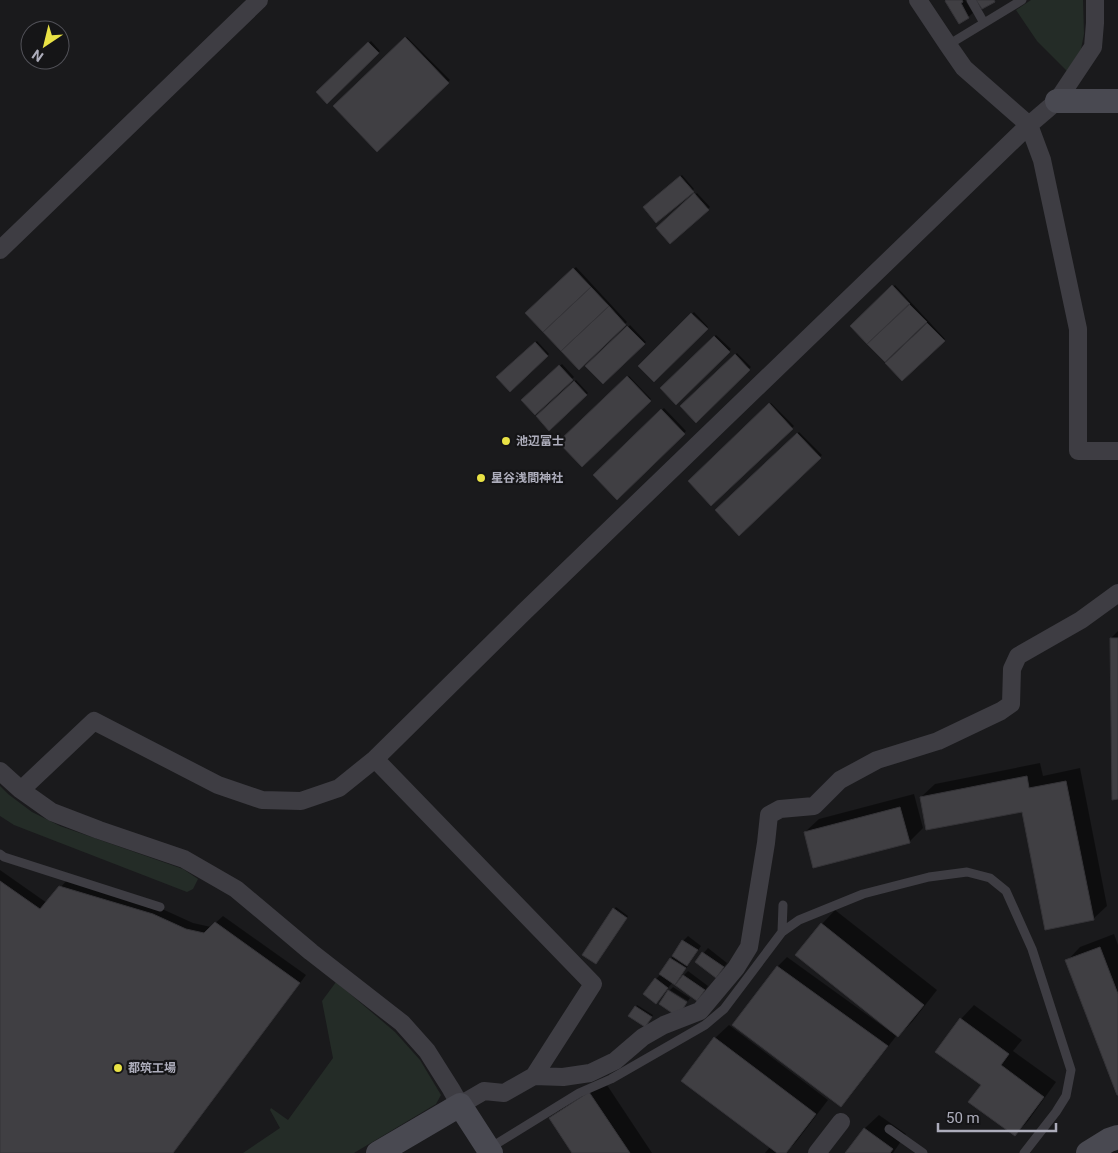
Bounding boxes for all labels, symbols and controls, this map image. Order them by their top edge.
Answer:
north arrow [20,20,70,70]
text: N [29,46,46,65]
place label: 池辺富士 [516,434,564,448]
marker: 池辺富士 [500,435,512,447]
place label: 星谷浅間神社 [491,471,563,485]
marker: 星谷浅間神社 [475,472,487,484]
place label: 都筑工場 [128,1061,176,1075]
marker: 都筑工場 [112,1062,124,1074]
scale bar [938,1100,1056,1132]
text: 50 m [946,1109,980,1127]

